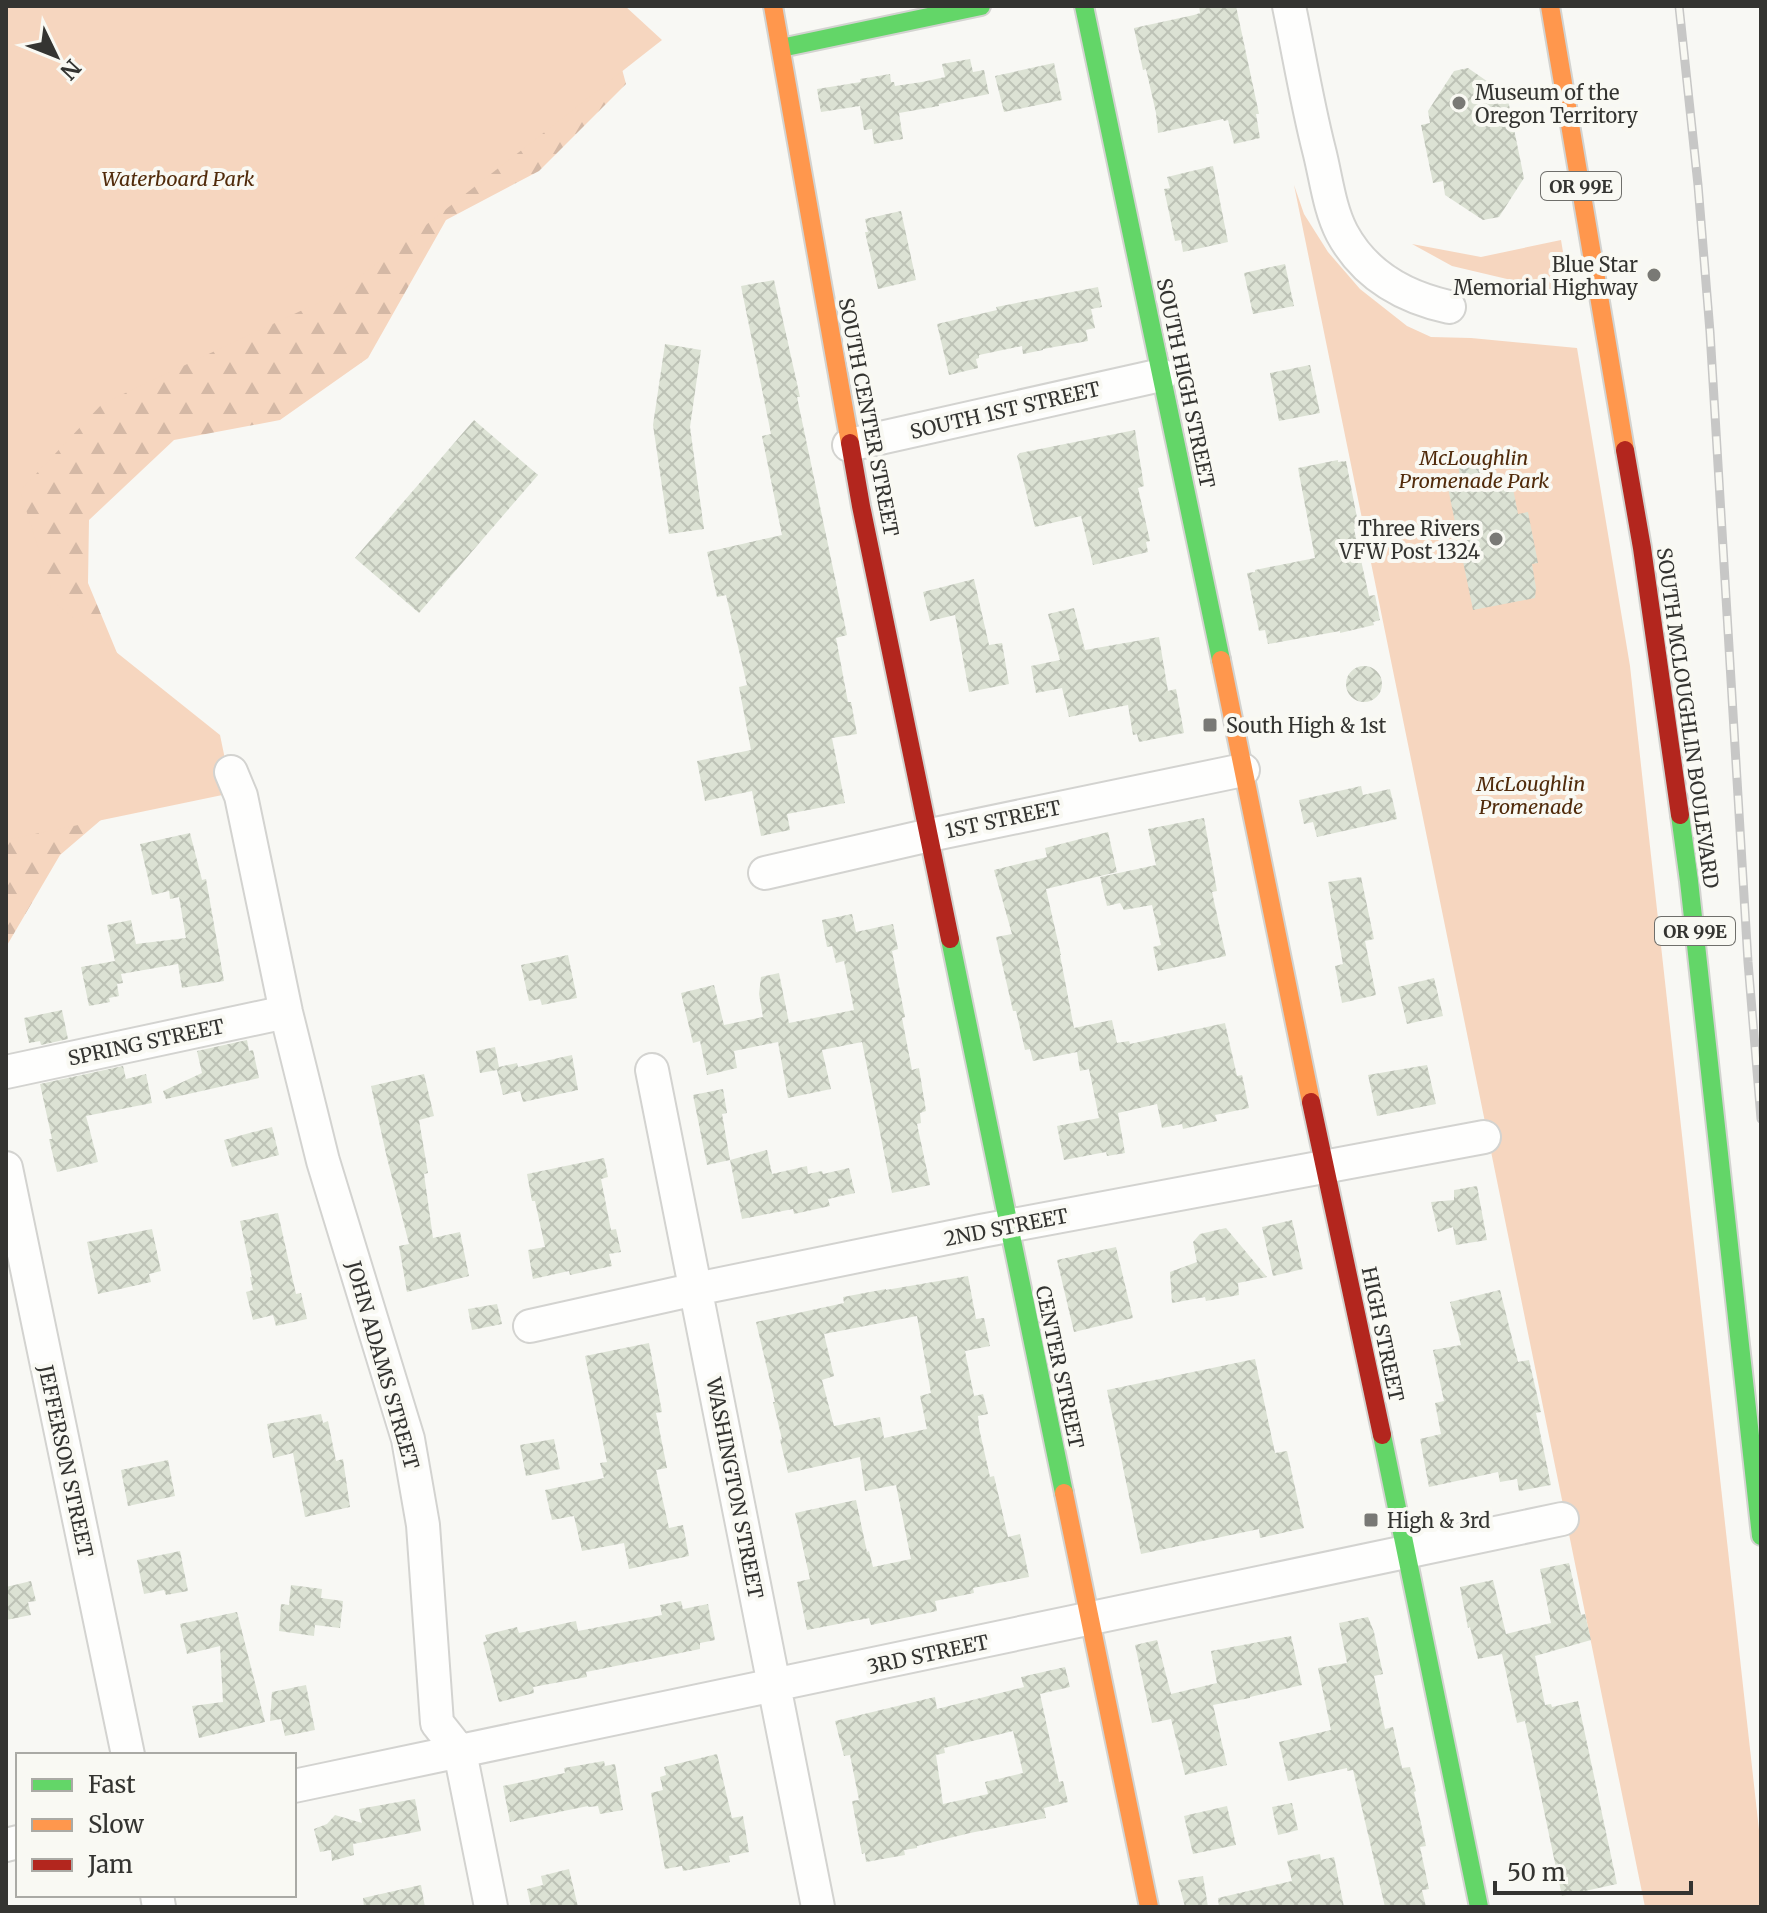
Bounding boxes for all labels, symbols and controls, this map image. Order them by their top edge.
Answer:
north arrow [16,16,96,96]
text: N [54,54,87,86]
place label: Museum of the Oregon Territory [1475,80,1638,128]
marker: Museum of the Oregon Territory [1450,94,1468,112]
park label: Waterboard Park [101,166,255,191]
road number: OR 99E [1541,172,1621,200]
place label: Blue Star Memorial Highway [1454,252,1638,300]
marker: Blue Star Memorial Highway [1645,266,1663,284]
street label: SOUTH HIGH STREET [1152,276,1220,490]
street label: SOUTH CENTER STREET [834,296,904,538]
street label: SOUTH 1ST STREET [908,376,1103,444]
park label: McLoughlin Promenade Park [1399,445,1549,493]
place label: Three Rivers VFW Post 1324 [1338,516,1480,564]
marker: Three Rivers VFW Post 1324 [1487,530,1505,548]
street label: SOUTH MCLOUGHLIN BOULEVARD [1652,546,1724,890]
place label: South High & 1st [1226,713,1386,738]
marker: South High & 1st [1201,716,1219,734]
park label: McLoughlin Promenade [1476,771,1585,819]
street label: 1ST STREET [943,795,1063,843]
road number: OR 99E [1655,917,1735,945]
street label: SPRING STREET [66,1013,226,1071]
street label: 2ND STREET [942,1203,1070,1251]
street label: JOHN ADAMS STREET [341,1257,425,1472]
street label: HIGH STREET [1357,1264,1409,1404]
street label: CENTER STREET [1031,1283,1089,1451]
street label: JEFFERSON STREET [33,1362,99,1559]
street label: WASHINGTON STREET [701,1375,769,1601]
place label: High & 3rd [1387,1508,1490,1533]
marker: High & 3rd [1362,1511,1380,1529]
street label: 3RD STREET [865,1629,991,1679]
legend [16,1753,296,1897]
text: Fast [88,1769,136,1800]
text: Slow [88,1809,144,1840]
scale bar [1495,1845,1691,1895]
text: Jam [87,1849,133,1880]
text: 50 m [1507,1857,1566,1888]

